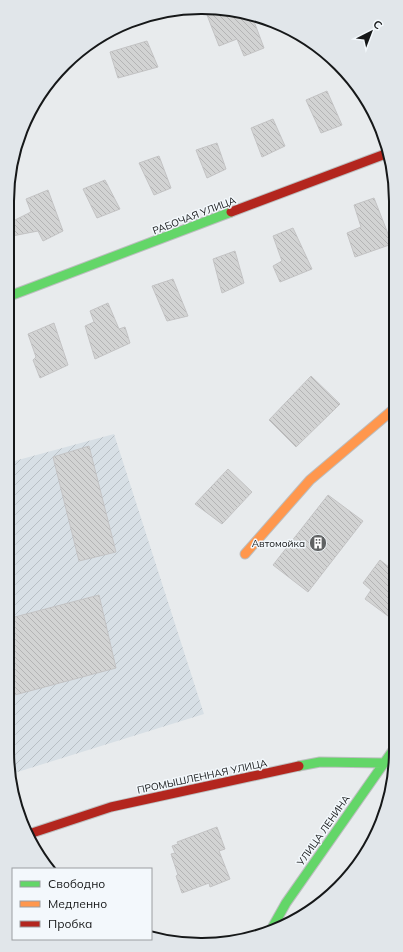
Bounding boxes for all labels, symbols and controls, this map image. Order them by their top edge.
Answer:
north arrow [351,12,391,52]
text: С [370,17,386,33]
street label: РАБОЧАЯ УЛИЦА [151,193,238,237]
building icon: Автомойка [308,533,328,553]
place label: Автомойка [252,537,305,550]
street label: ПРОМЫШЛЕННАЯ УЛИЦА [136,756,269,797]
street label: УЛИЦА ЛЕНИНА [294,792,353,869]
legend [12,868,152,940]
text: Свободно [48,876,105,891]
text: Медленно [48,896,107,911]
text: Пробка [48,916,92,931]

